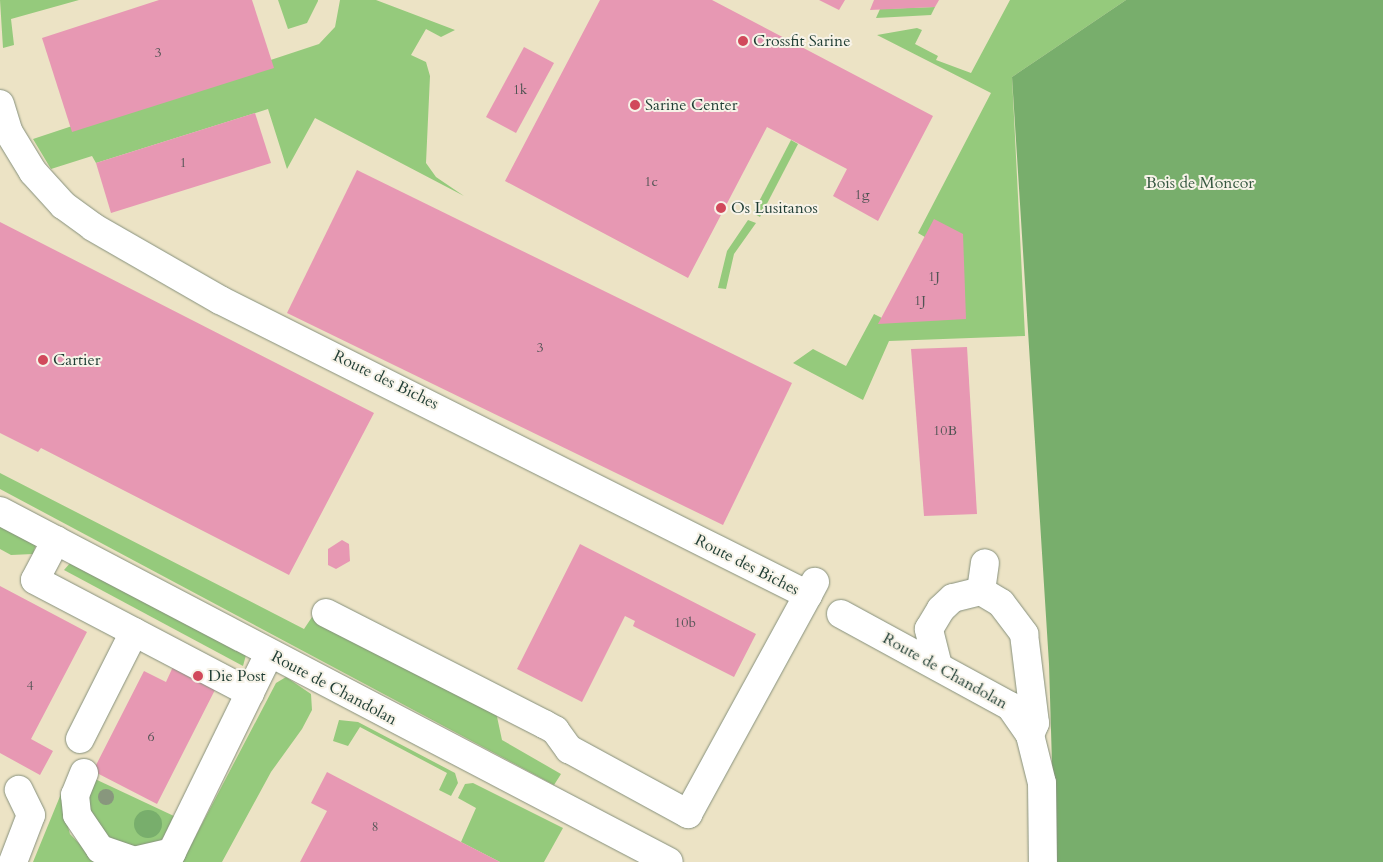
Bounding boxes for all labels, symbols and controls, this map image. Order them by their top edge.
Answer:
place label: Crossfit Sarine [753,31,850,51]
marker: Crossfit Sarine [737,35,749,47]
house number: 3 [154,45,162,61]
house number: 1k [513,82,527,98]
place label: Sarine Center [645,95,738,115]
marker: Sarine Center [629,99,641,111]
house number: 1 [179,155,187,171]
park label: Bois de Moncor [1146,173,1254,193]
house number: 1c [644,174,658,190]
house number: 1g [854,187,870,203]
place label: Os Lusitanos [731,198,818,218]
marker: Os Lusitanos [715,202,727,214]
house number: 1J [928,269,940,285]
house number: 1J [914,293,926,309]
house number: 3 [536,340,544,356]
street label: Route des Biches [330,346,442,414]
place label: Cartier [53,350,101,370]
marker: Cartier [37,354,49,366]
house number: 10B [933,423,957,439]
street label: Route des Biches [692,530,802,600]
house number: 10b [674,615,696,631]
street label: Route de Chandolan [879,629,1011,713]
street label: Route de Chandolan [268,647,400,729]
place label: Die Post [208,666,266,686]
marker: Die Post [192,670,204,682]
house number: 4 [26,678,34,694]
house number: 6 [147,729,155,745]
house number: 8 [371,819,379,835]

